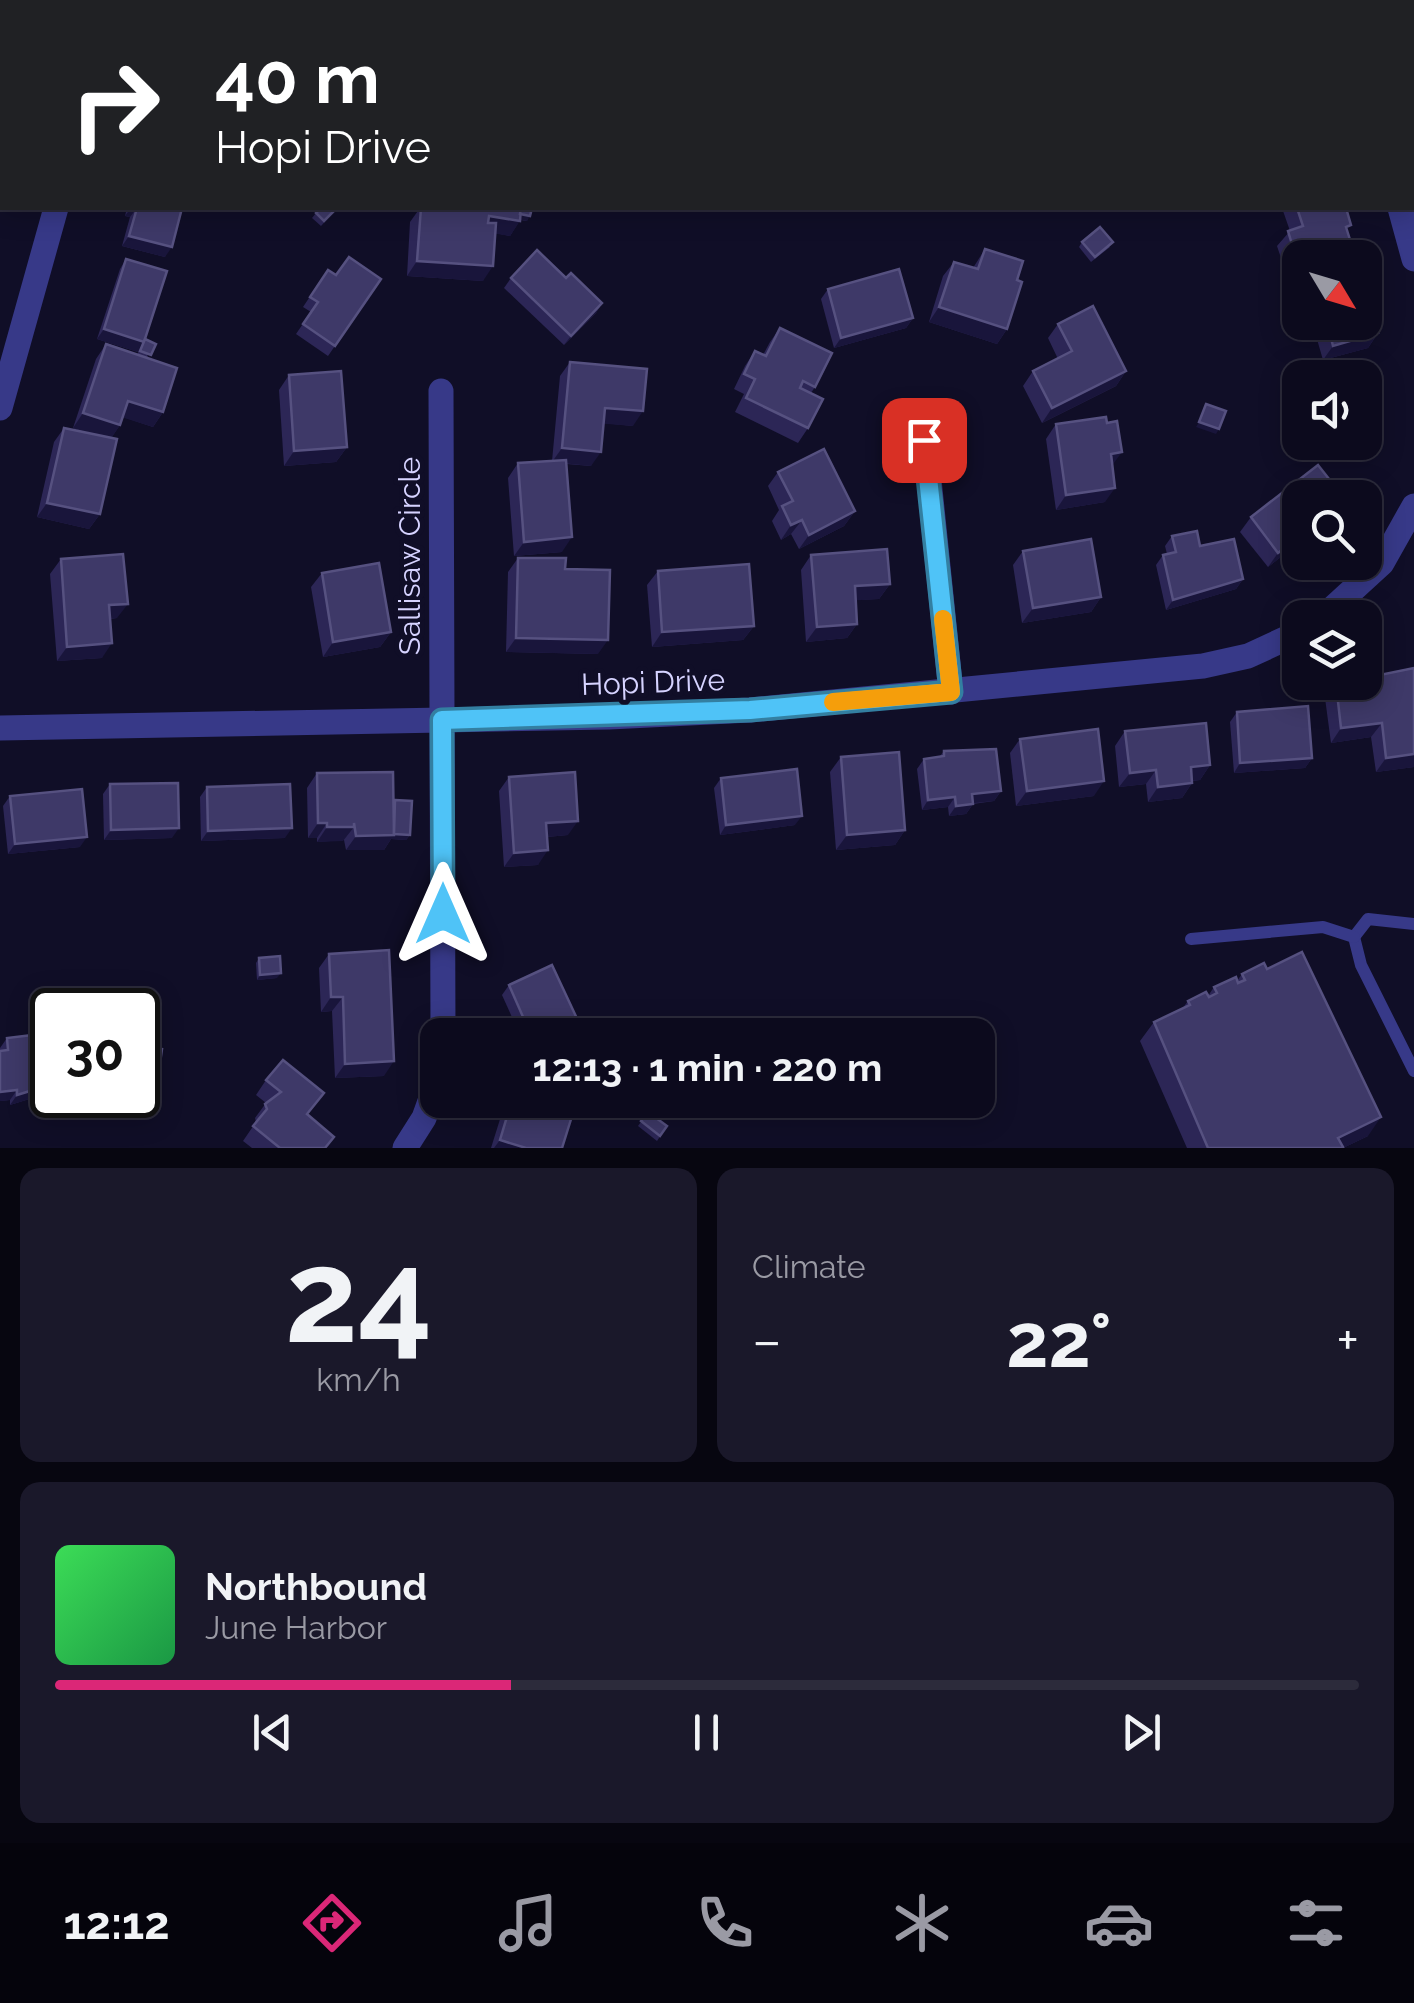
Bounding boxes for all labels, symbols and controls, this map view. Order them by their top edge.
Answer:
text: 40 m [215,37,380,119]
icon: right [50,40,180,170]
text: Hopi Drive [215,121,431,174]
north arrow [1282,240,1382,340]
map controls [1282,240,1382,700]
button: sound [1282,360,1382,460]
pin [882,398,967,483]
icon: arrive [897,413,952,468]
street label: Sallisaw Circle [392,457,427,655]
button: search [1282,480,1382,580]
button: layers [1282,600,1382,700]
street label: Hopi Drive [580,662,726,702]
position arrow [391,862,495,966]
speed limit sign: 30 [30,988,160,1118]
text: 12:13 · 1 min · 220 m [533,1045,882,1090]
text: 24 [285,1220,432,1372]
text: Climate [752,1248,866,1285]
text: 22° [1006,1296,1112,1385]
text: − [752,1308,782,1373]
text: + [1336,1308,1359,1373]
text: km/h [316,1361,401,1398]
text: Northbound [205,1564,427,1609]
text: June Harbor [205,1609,387,1646]
icon: previous [245,1705,300,1760]
icon: pause [679,1705,734,1760]
icon: next [1114,1705,1169,1760]
icon: directions [297,1888,367,1958]
icon: music [493,1888,563,1958]
icon: phone [690,1888,760,1958]
icon: climate [887,1888,957,1958]
icon: car [1084,1888,1154,1958]
icon: filters [1281,1888,1351,1958]
text: 12:12 [63,1897,170,1950]

